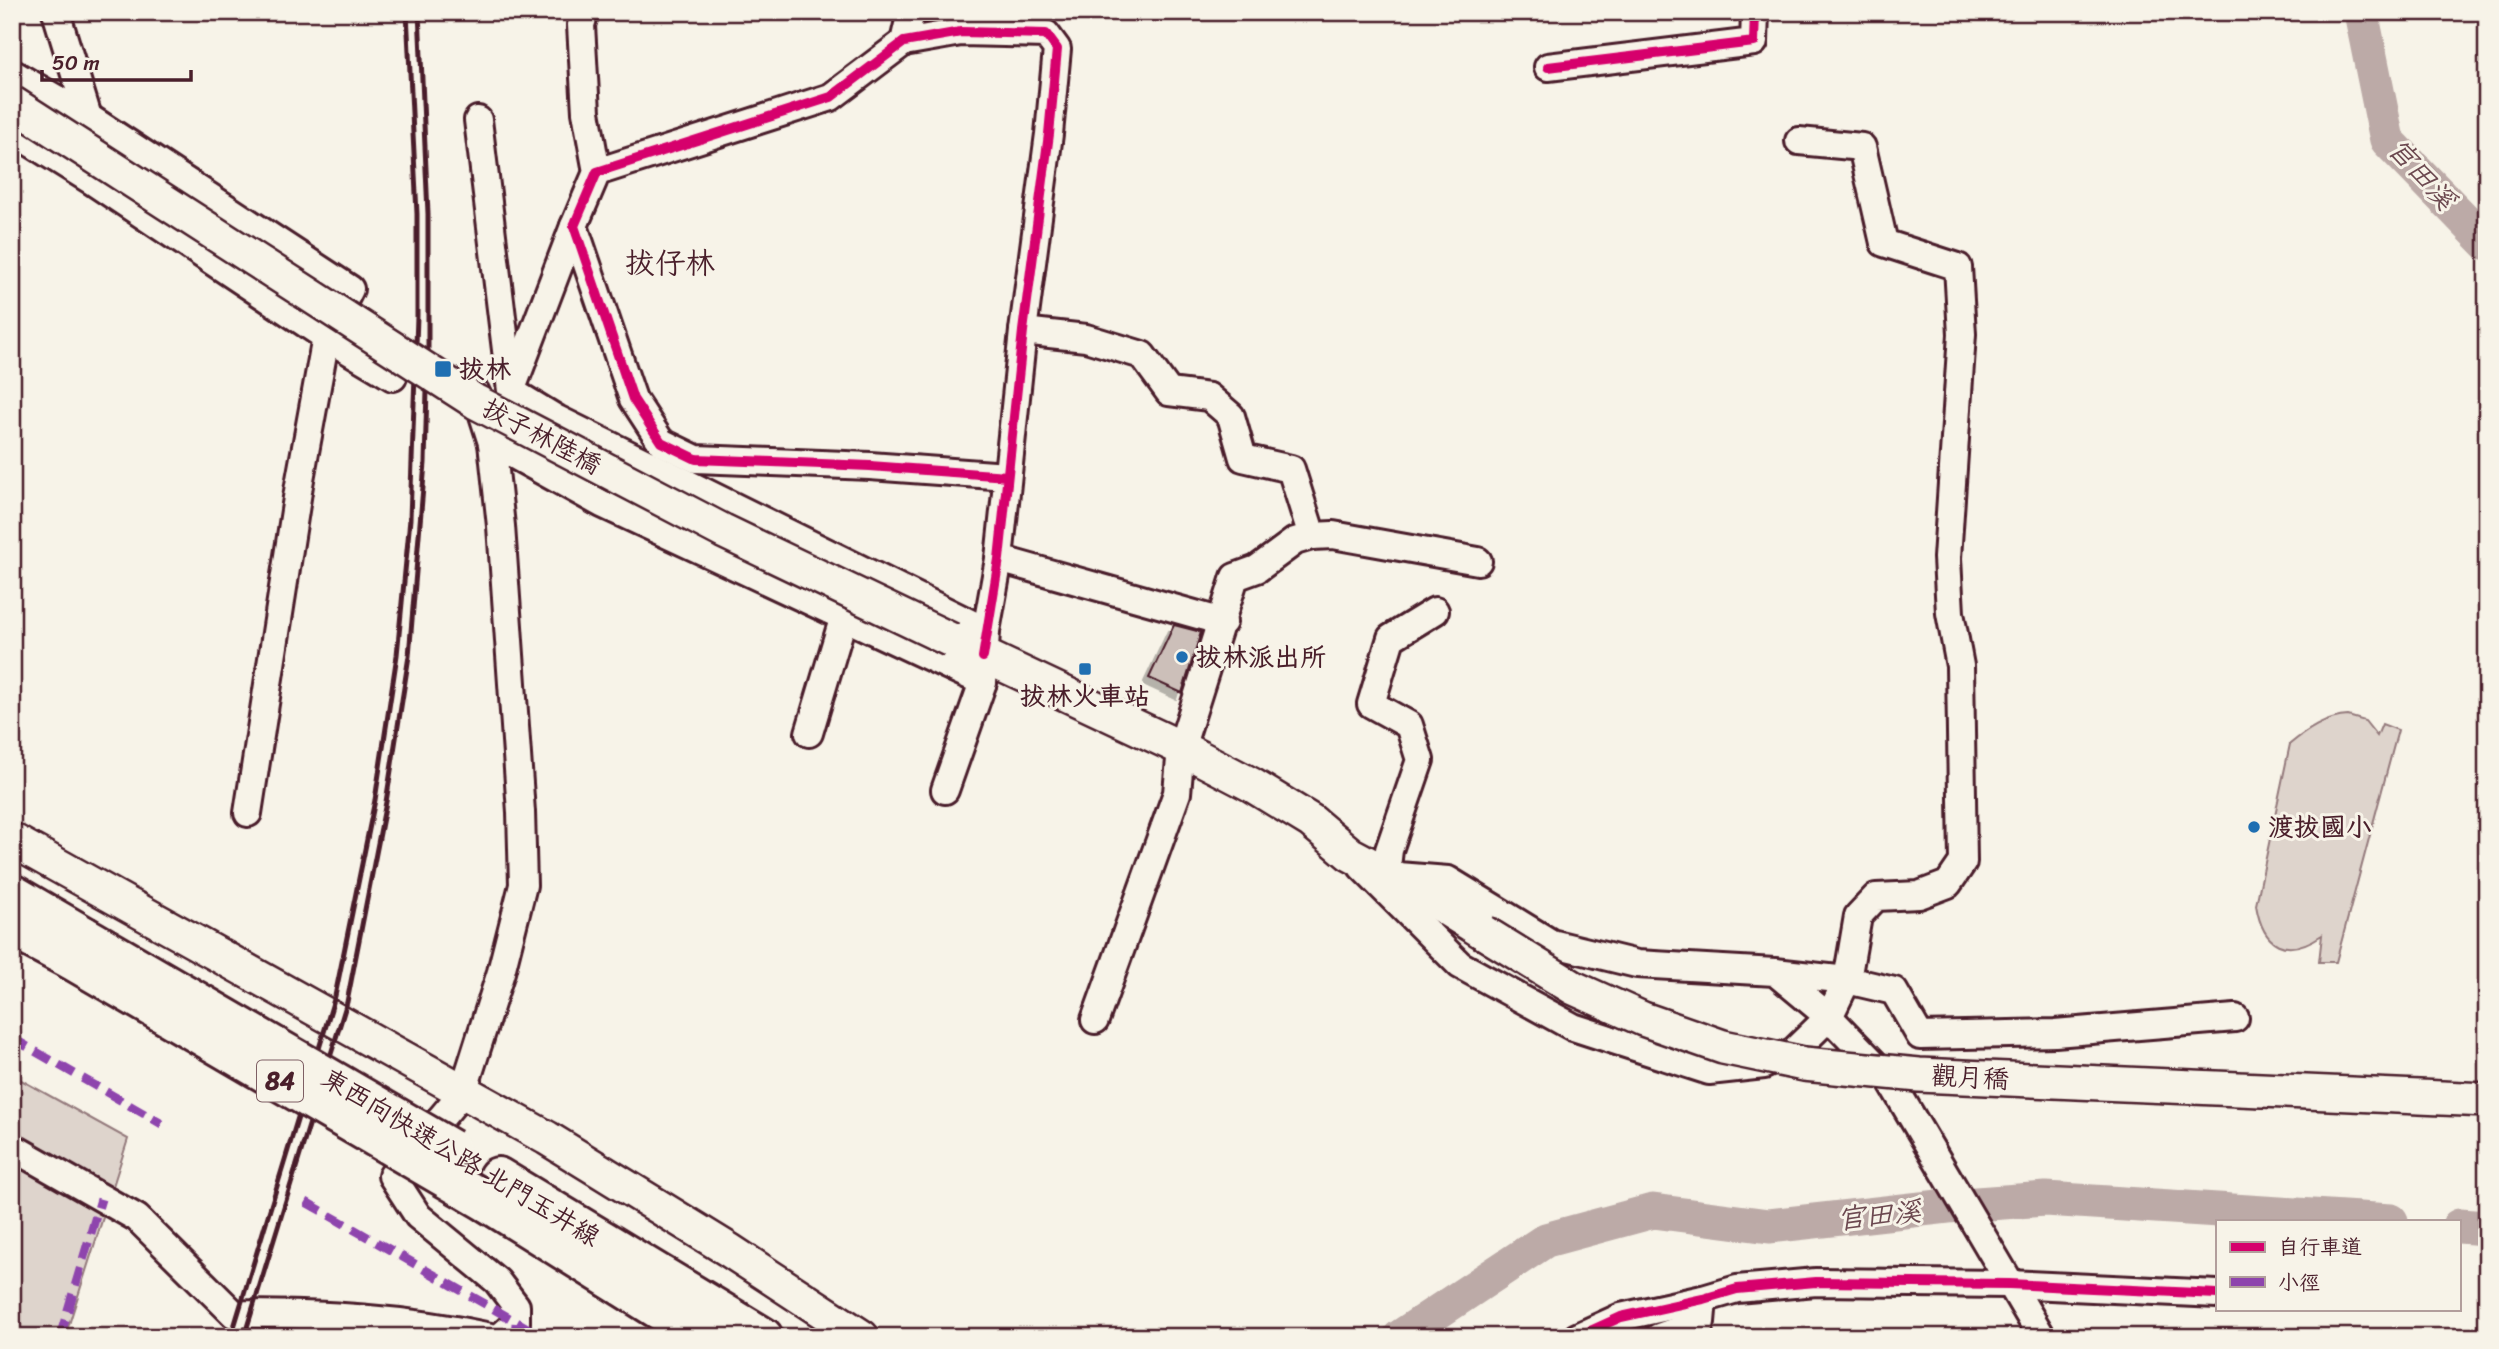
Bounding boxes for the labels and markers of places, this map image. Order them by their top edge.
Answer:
place label: 拔林 [459,346,511,392]
marker: 拔林 [433,359,453,379]
place label: 拔林派出所 [1196,634,1326,680]
marker: 拔林派出所 [1174,649,1190,665]
marker: 拔林火車站 [1077,661,1093,677]
place label: 拔林火車站 [1020,673,1150,719]
place label: 渡拔國小 [2268,804,2372,850]
marker: 渡拔國小 [2246,819,2262,835]

